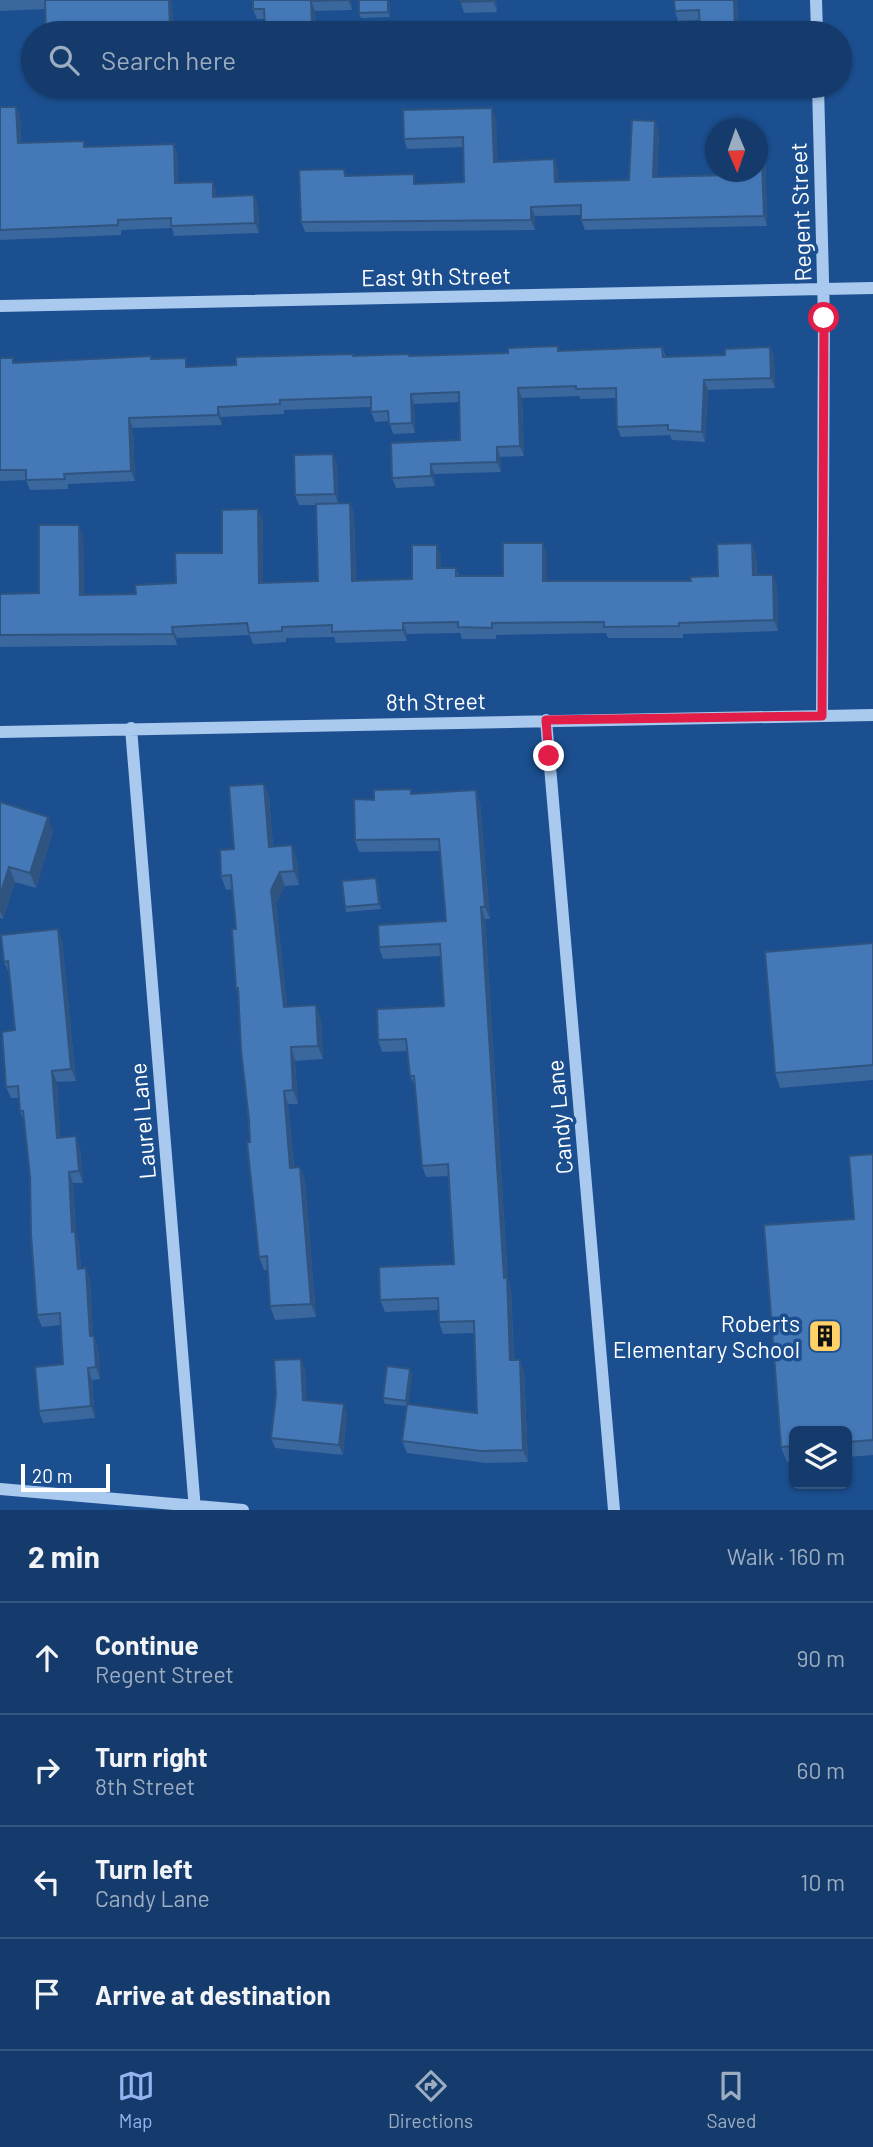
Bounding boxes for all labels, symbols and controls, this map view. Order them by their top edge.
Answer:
search box [21,21,852,98]
icon: search [45,41,83,79]
text: Search here [101,44,236,75]
north arrow [705,119,768,182]
street label: Regent Street [784,142,816,282]
street label: East 9th Street [361,261,511,291]
route start [808,302,839,333]
street label: 8th Street [386,686,486,716]
route end [533,740,564,771]
street label: Candy Lane [540,1059,578,1175]
street label: Laurel Lane [123,1062,161,1180]
place label: Roberts Elementary School [613,1309,800,1363]
building icon: Roberts Elementary School [806,1317,844,1355]
map controls [789,1426,852,1489]
button: layers [789,1426,852,1489]
scale bar [21,1461,110,1493]
text: 20 m [32,1464,72,1487]
text: 2 min [28,1538,100,1574]
text: Walk · 160 m [727,1542,845,1570]
text: Continue [95,1629,199,1660]
icon: ahead [28,1639,66,1677]
text: 90 m [796,1644,845,1672]
text: Regent Street [95,1660,234,1688]
text: Turn right [95,1741,208,1772]
icon: right [28,1751,66,1789]
text: 60 m [797,1756,845,1784]
text: 8th Street [95,1772,195,1800]
text: Turn left [95,1853,193,1884]
icon: left [28,1863,66,1901]
text: 10 m [800,1868,845,1896]
text: Candy Lane [95,1884,210,1912]
icon: arrive [28,1975,66,2013]
text: Arrive at destination [95,1979,331,2010]
tab: Map [117,2067,155,2132]
tab: Directions [388,2067,473,2132]
tab: Saved [706,2067,756,2132]

